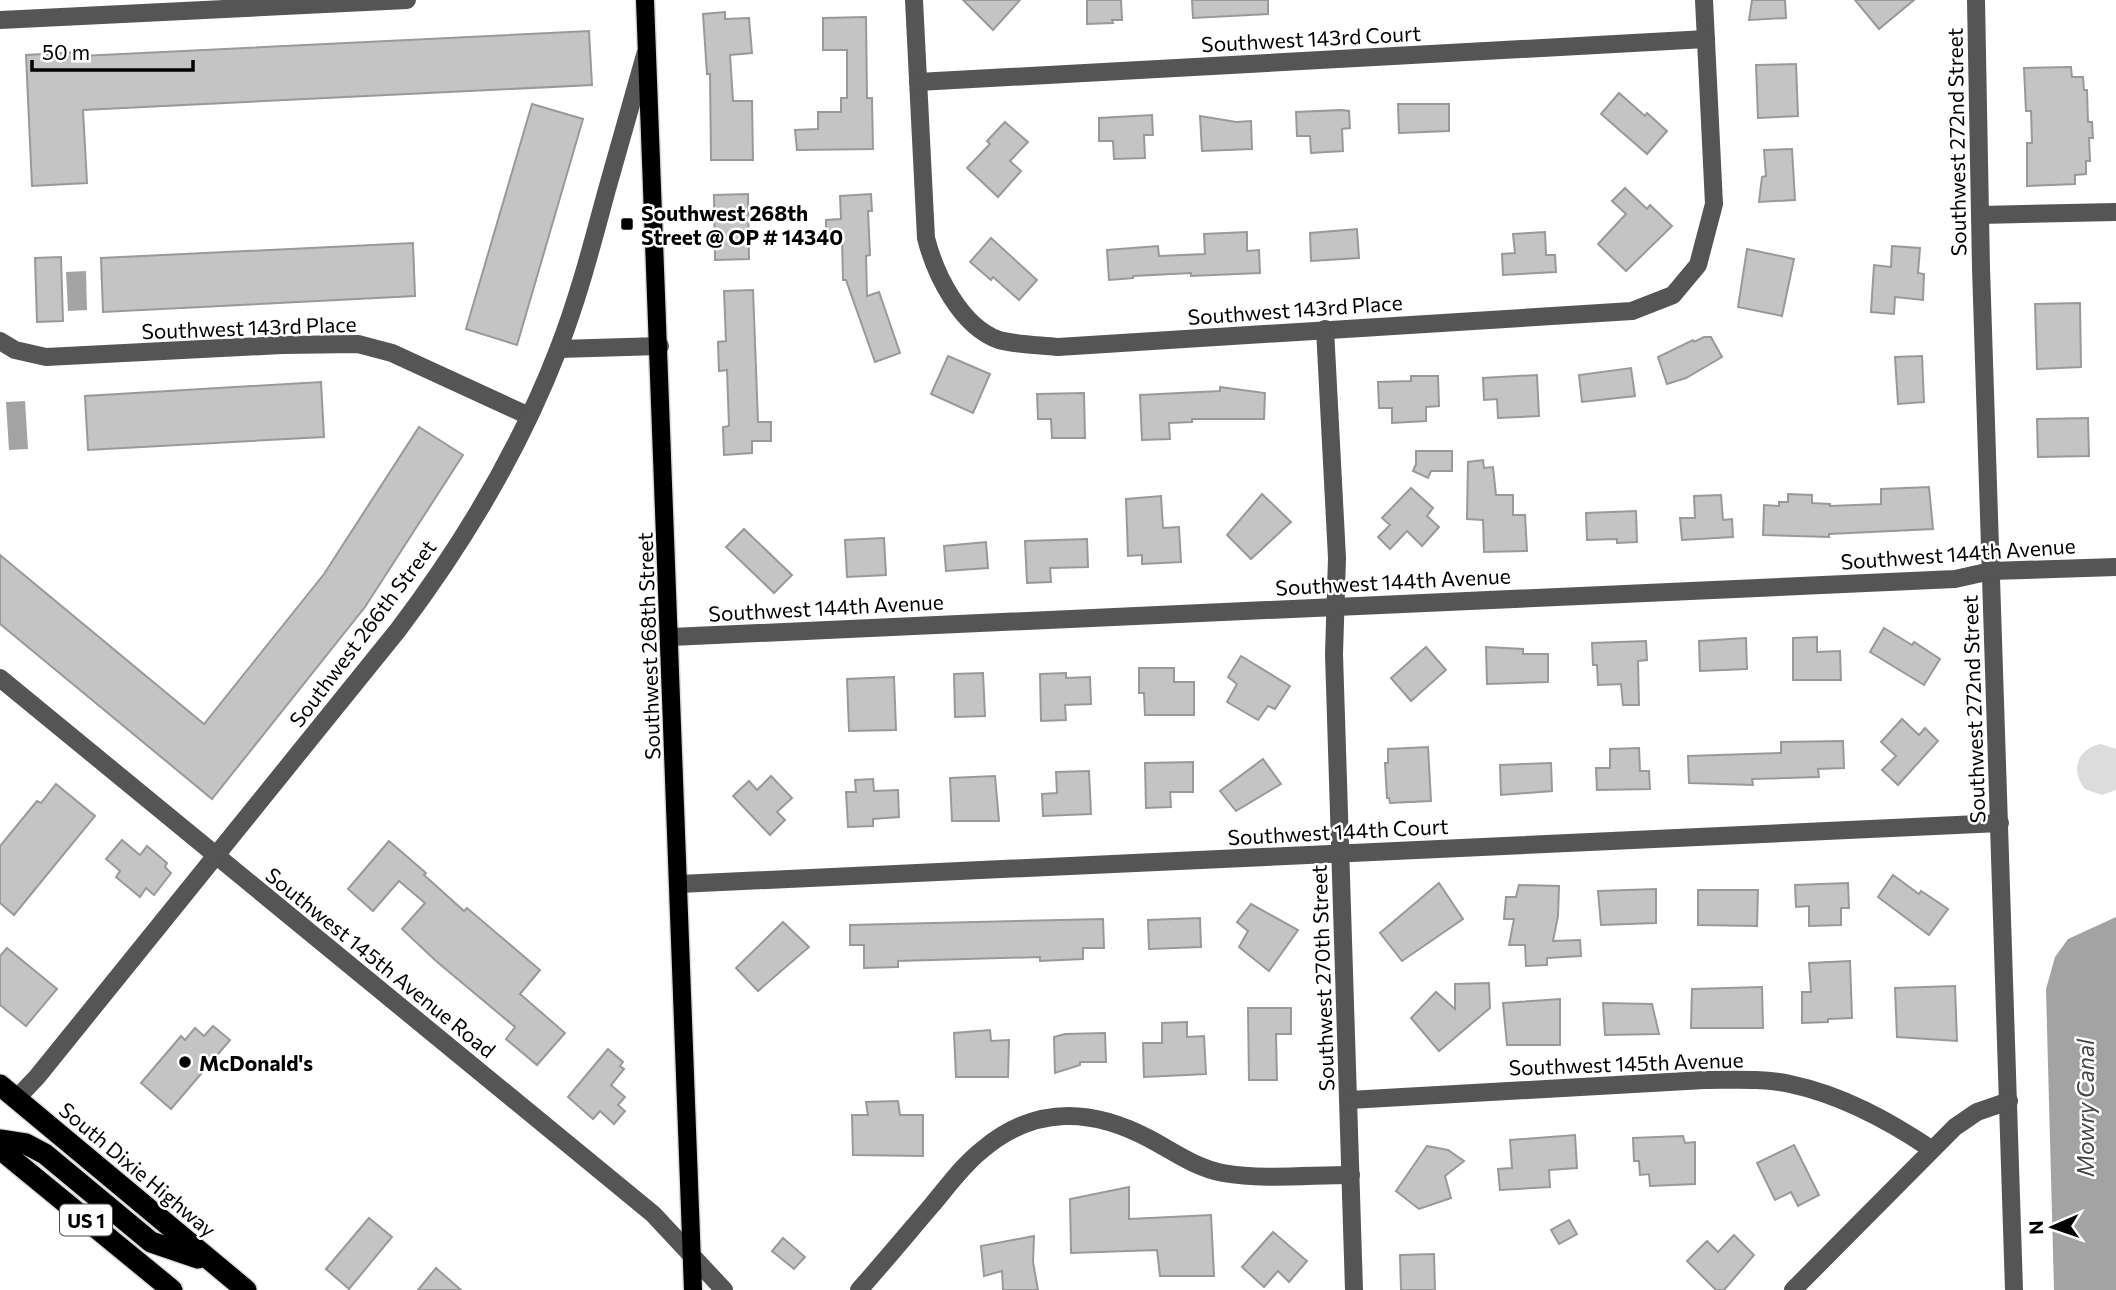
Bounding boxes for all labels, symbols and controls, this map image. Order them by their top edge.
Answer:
street label: Southwest 143rd Court [1200,20,1422,56]
scale bar [32,28,192,72]
street label: Southwest 272nd Street [1942,28,1970,256]
text: 50 m [42,39,90,64]
place label: Southwest 268th Street @ OP # 14340 [641,200,843,249]
marker: Southwest 268th Street @ OP # 14340 [619,216,635,232]
street label: Southwest 143rd Place [1187,289,1403,329]
street label: Southwest 143rd Place [141,311,357,343]
street label: Southwest 268th Street [632,532,664,760]
street label: Southwest 144th Avenue [1840,532,2076,574]
street label: Southwest 266th Street [283,535,441,731]
street label: Southwest 144th Avenue [1275,562,1511,600]
street label: Southwest 144th Avenue [708,588,944,626]
street label: Southwest 272nd Street [1957,594,1989,824]
street label: Southwest 144th Court [1227,813,1449,849]
street label: Southwest 145th Avenue Road [261,862,501,1062]
street label: Southwest 270th Street [1306,864,1338,1092]
water label: Mowry Canal [2071,1038,2099,1177]
street label: Southwest 145th Avenue [1508,1046,1744,1080]
place label: McDonald's [199,1050,313,1075]
marker: McDonald's [177,1054,193,1070]
street label: South Dixie Highway [55,1096,221,1242]
north arrow [2018,1192,2088,1262]
road number: US 1 [60,1204,112,1236]
text: N [2024,1220,2047,1235]

